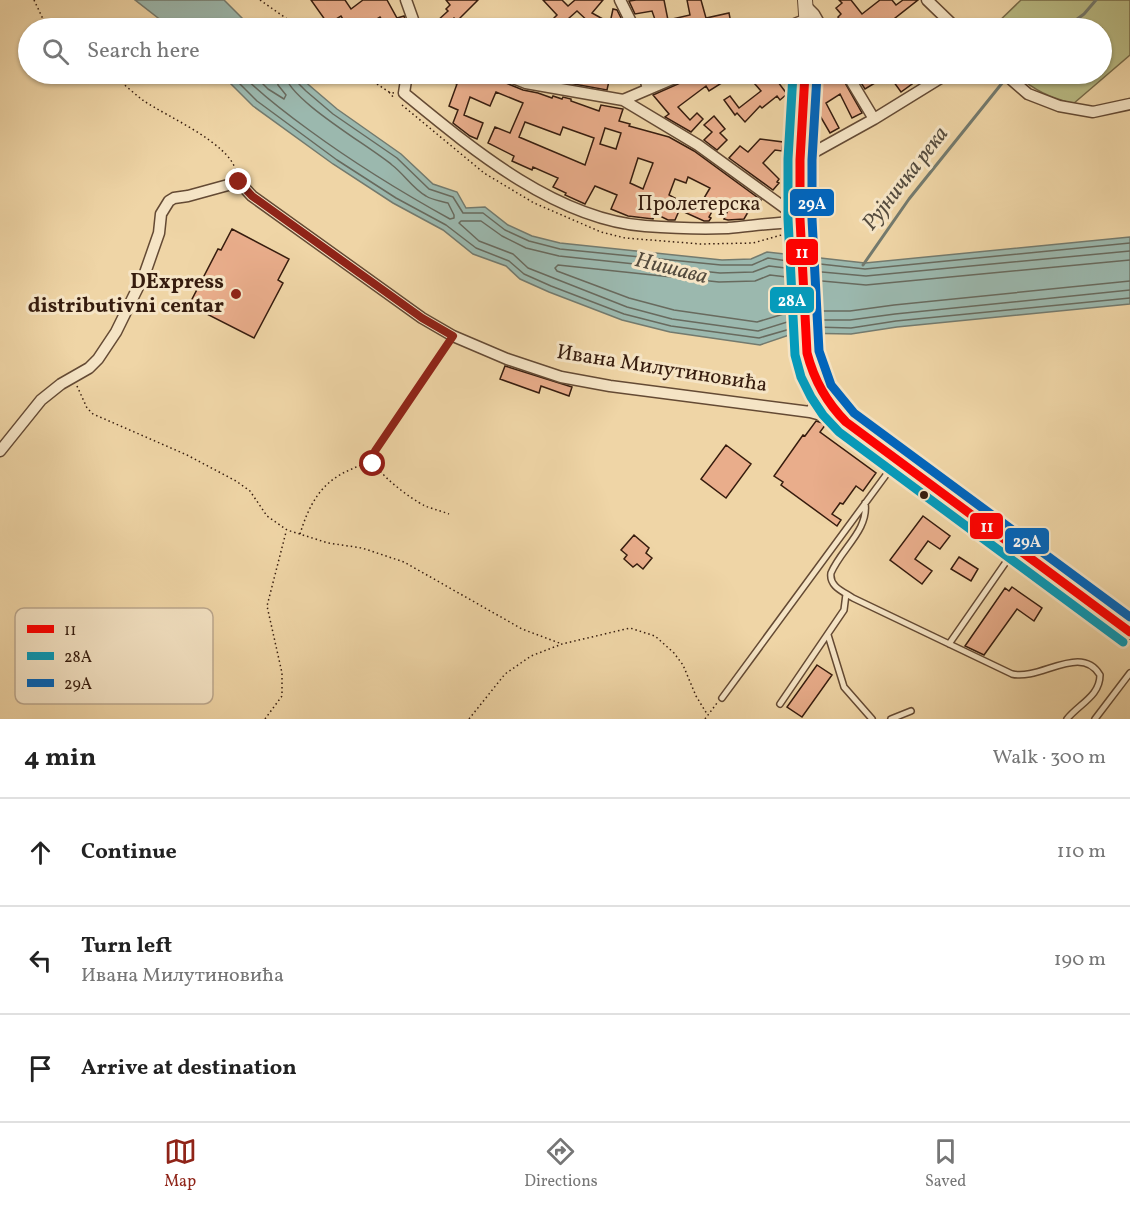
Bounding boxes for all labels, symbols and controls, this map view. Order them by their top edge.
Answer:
search box [18,18,1112,84]
icon: search [39,35,72,68]
text: Search here [87,36,200,67]
water label: Рујничка река [855,120,957,238]
route end [225,168,251,194]
line badge: 29А [789,188,835,217]
street label: Пролетерска [637,190,761,219]
text: 29А [798,194,827,216]
line badge: 11 [785,238,819,266]
text: 11 [796,243,808,265]
water label: Нишава [631,245,711,293]
place label: DExpress distributivni centar [28,268,224,321]
line badge: 28А [769,286,815,314]
marker: DExpress distributivni centar [229,287,243,301]
text: 28А [778,291,807,313]
street label: Ивана Милутиновића [554,338,770,400]
route start [359,450,385,476]
unlabelled marker [918,489,930,501]
line badge: 11 [969,512,1004,540]
text: 11 [981,517,993,539]
line badge: 29А [1004,527,1050,555]
text: 29А [1013,532,1042,554]
legend [15,608,213,704]
text: 11 [64,620,76,642]
text: 28А [64,647,92,669]
text: 29А [64,674,92,696]
text: 4 min [24,740,96,776]
text: Walk · 300 m [993,744,1106,772]
icon: ahead [24,836,57,869]
text: Continue [81,837,177,868]
text: 110 m [1057,838,1106,866]
text: Turn left [81,931,172,962]
icon: left [24,944,57,977]
text: 190 m [1054,946,1106,974]
text: Ивана Милутиновића [81,962,284,990]
icon: arrive [24,1052,57,1085]
text: Arrive at destination [81,1053,297,1084]
tab: Map [164,1135,197,1193]
tab: Directions [524,1135,598,1193]
tab: Saved [925,1135,966,1193]

